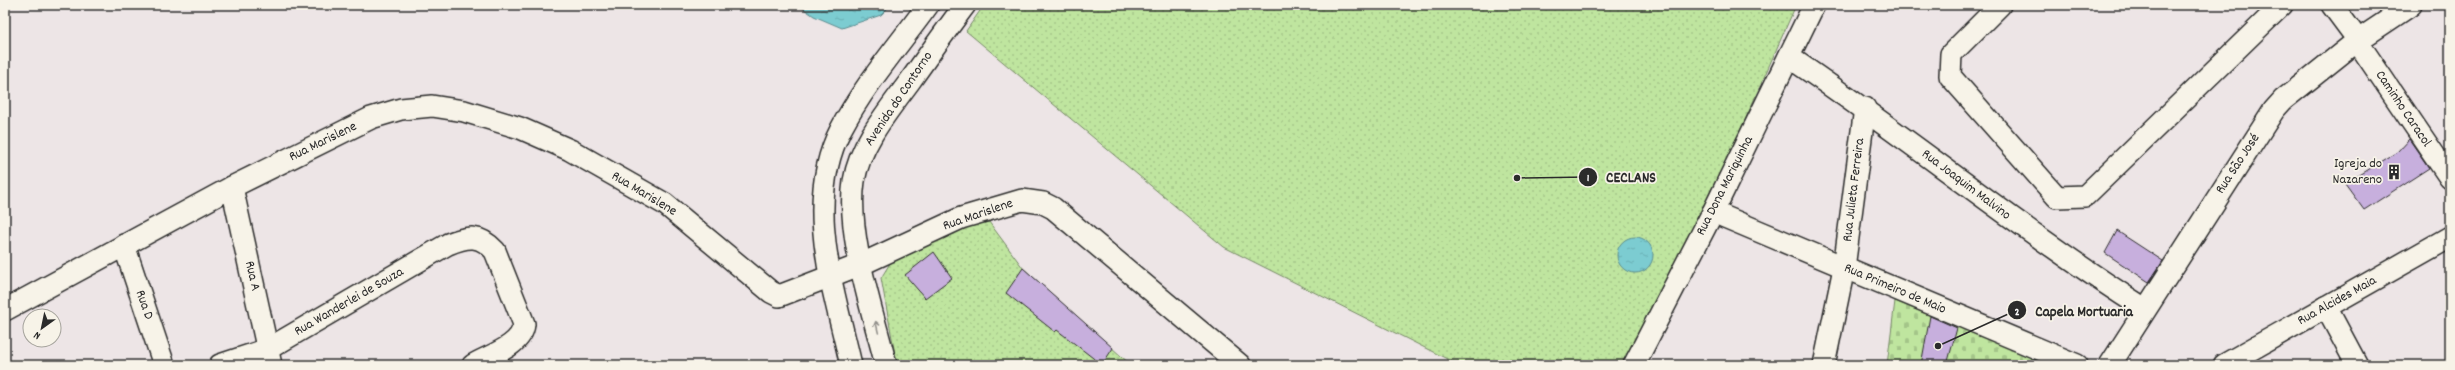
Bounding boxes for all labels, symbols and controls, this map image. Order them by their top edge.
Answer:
street label: Avenida do Contorno [860,48,938,150]
street label: Caminho Caracol [2370,67,2436,152]
street label: Rua Marislene [286,117,360,167]
street label: Rua São José [2211,130,2265,198]
street label: Rua Dona Mariquinha [1691,132,1759,239]
street label: Rua Julieta Ferreira [1838,137,1870,243]
street label: Rua Joaquim Malvino [1917,145,2015,225]
place label: Igreja do Nazareno [2333,154,2382,190]
callout: CECLANS [1578,163,1664,190]
building icon: Igreja do Nazareno [2385,163,2403,181]
street label: Rua Marislene [607,167,681,221]
text: CECLANS [1606,168,1656,190]
text: 1 [1587,170,1590,187]
street label: Rua Marislene [940,194,1016,236]
street label: Rua Primeiro de Maio [1841,258,1949,320]
street label: Rua A [239,259,265,293]
street label: Rua Wanderlei de Souza [291,262,408,341]
street label: Rua Alcides Maia [2294,271,2380,331]
street label: Rua D [130,288,158,322]
callout: Capela Mortuaria [2007,297,2140,324]
text: Capela Mortuaria [2035,302,2134,324]
text: 2 [2014,304,2020,321]
north arrow [22,308,62,348]
one-way arrow [872,321,880,334]
text: N [31,326,44,343]

